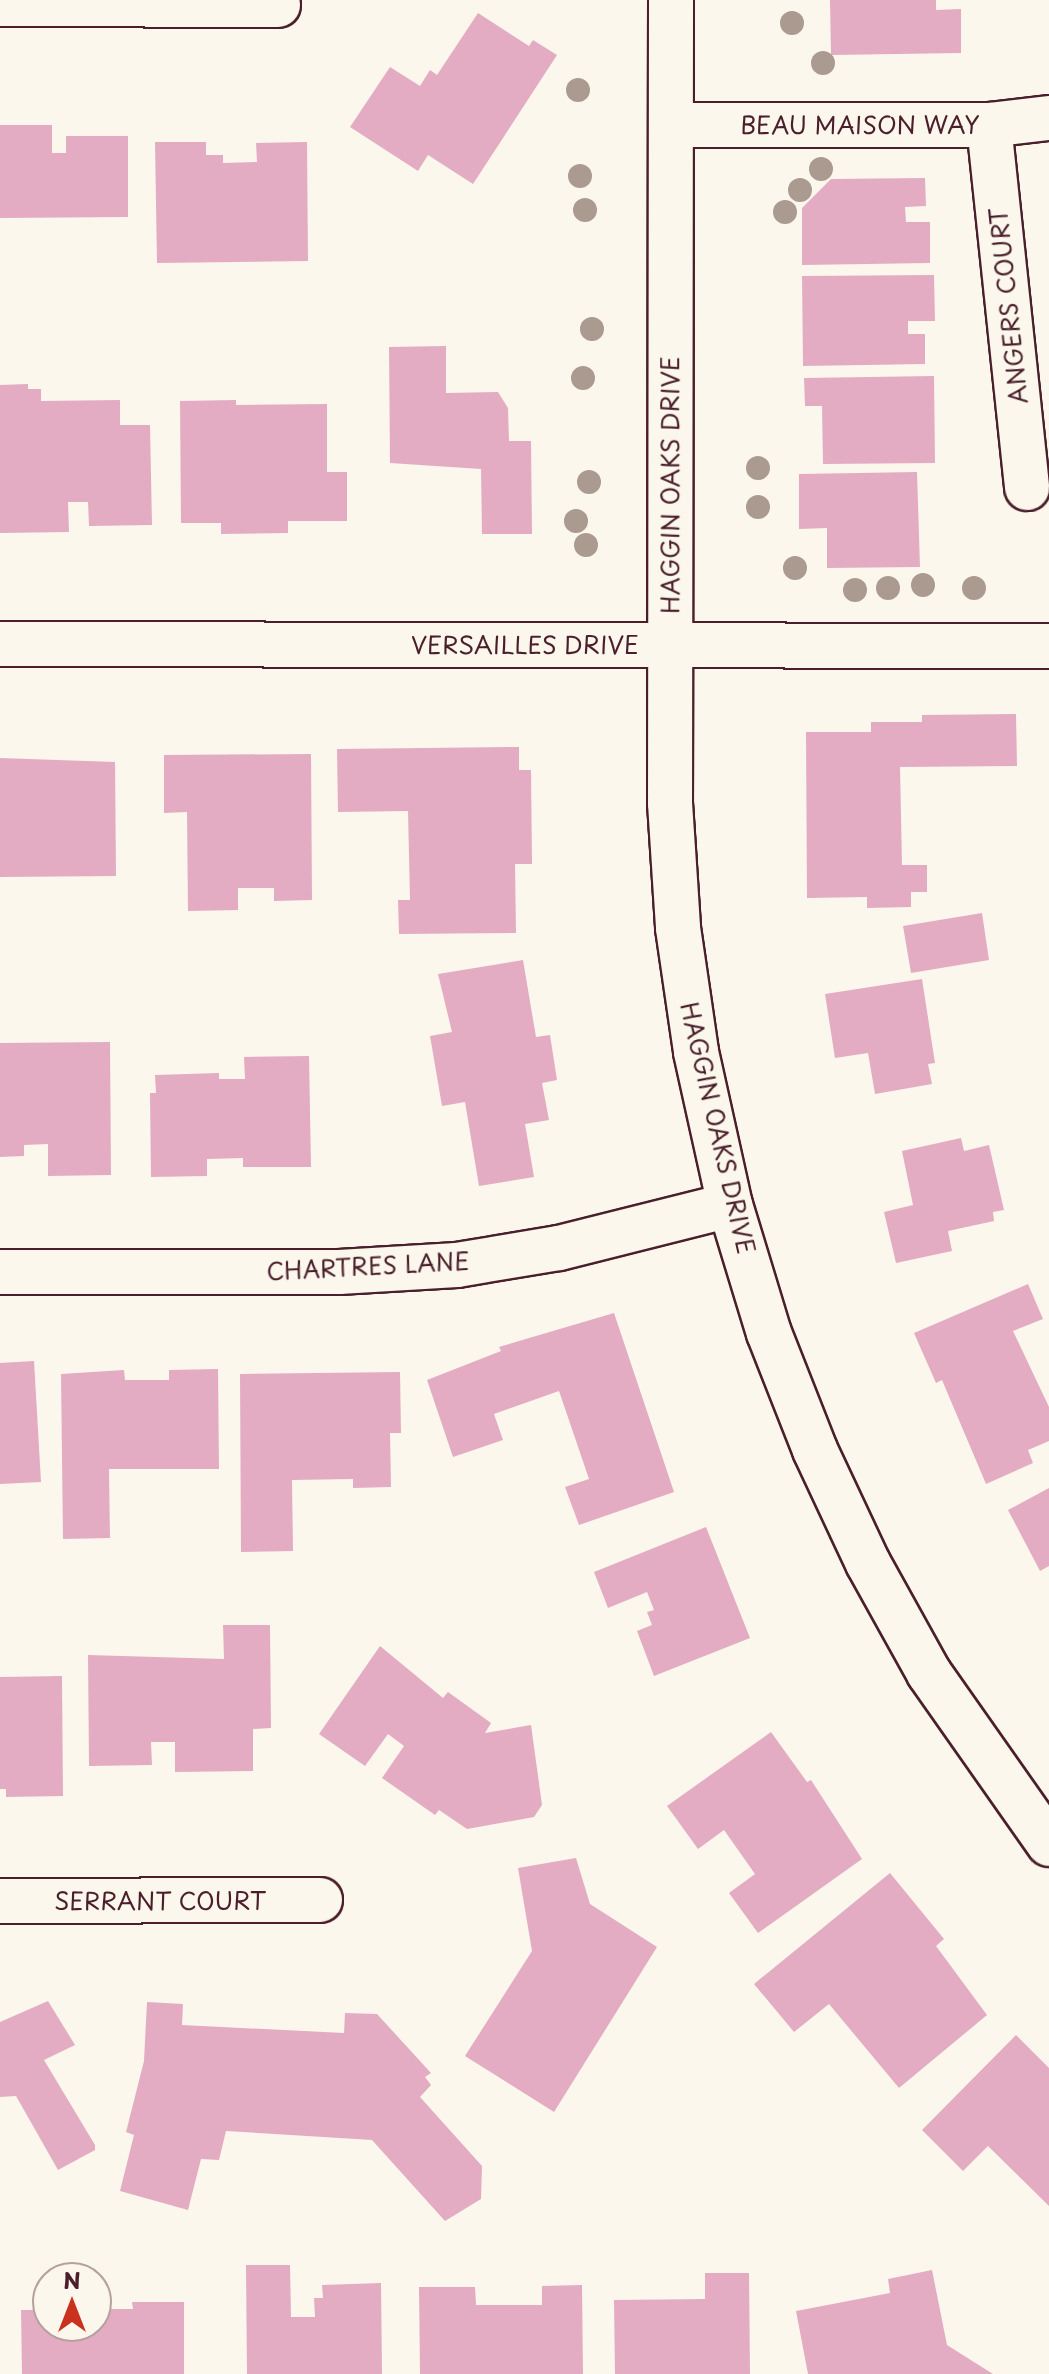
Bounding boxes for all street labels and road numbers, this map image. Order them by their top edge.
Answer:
street label: BEAU MAISON WAY [741,111,979,139]
street label: ANGERS COURT [983,205,1033,407]
street label: HAGGIN OAKS DRIVE [656,356,684,614]
street label: VERSAILLES DRIVE [410,631,640,659]
street label: HAGGIN OAKS DRIVE [675,999,761,1257]
street label: CHARTRES LANE [265,1246,471,1286]
street label: SERRANT COURT [54,1887,266,1915]

